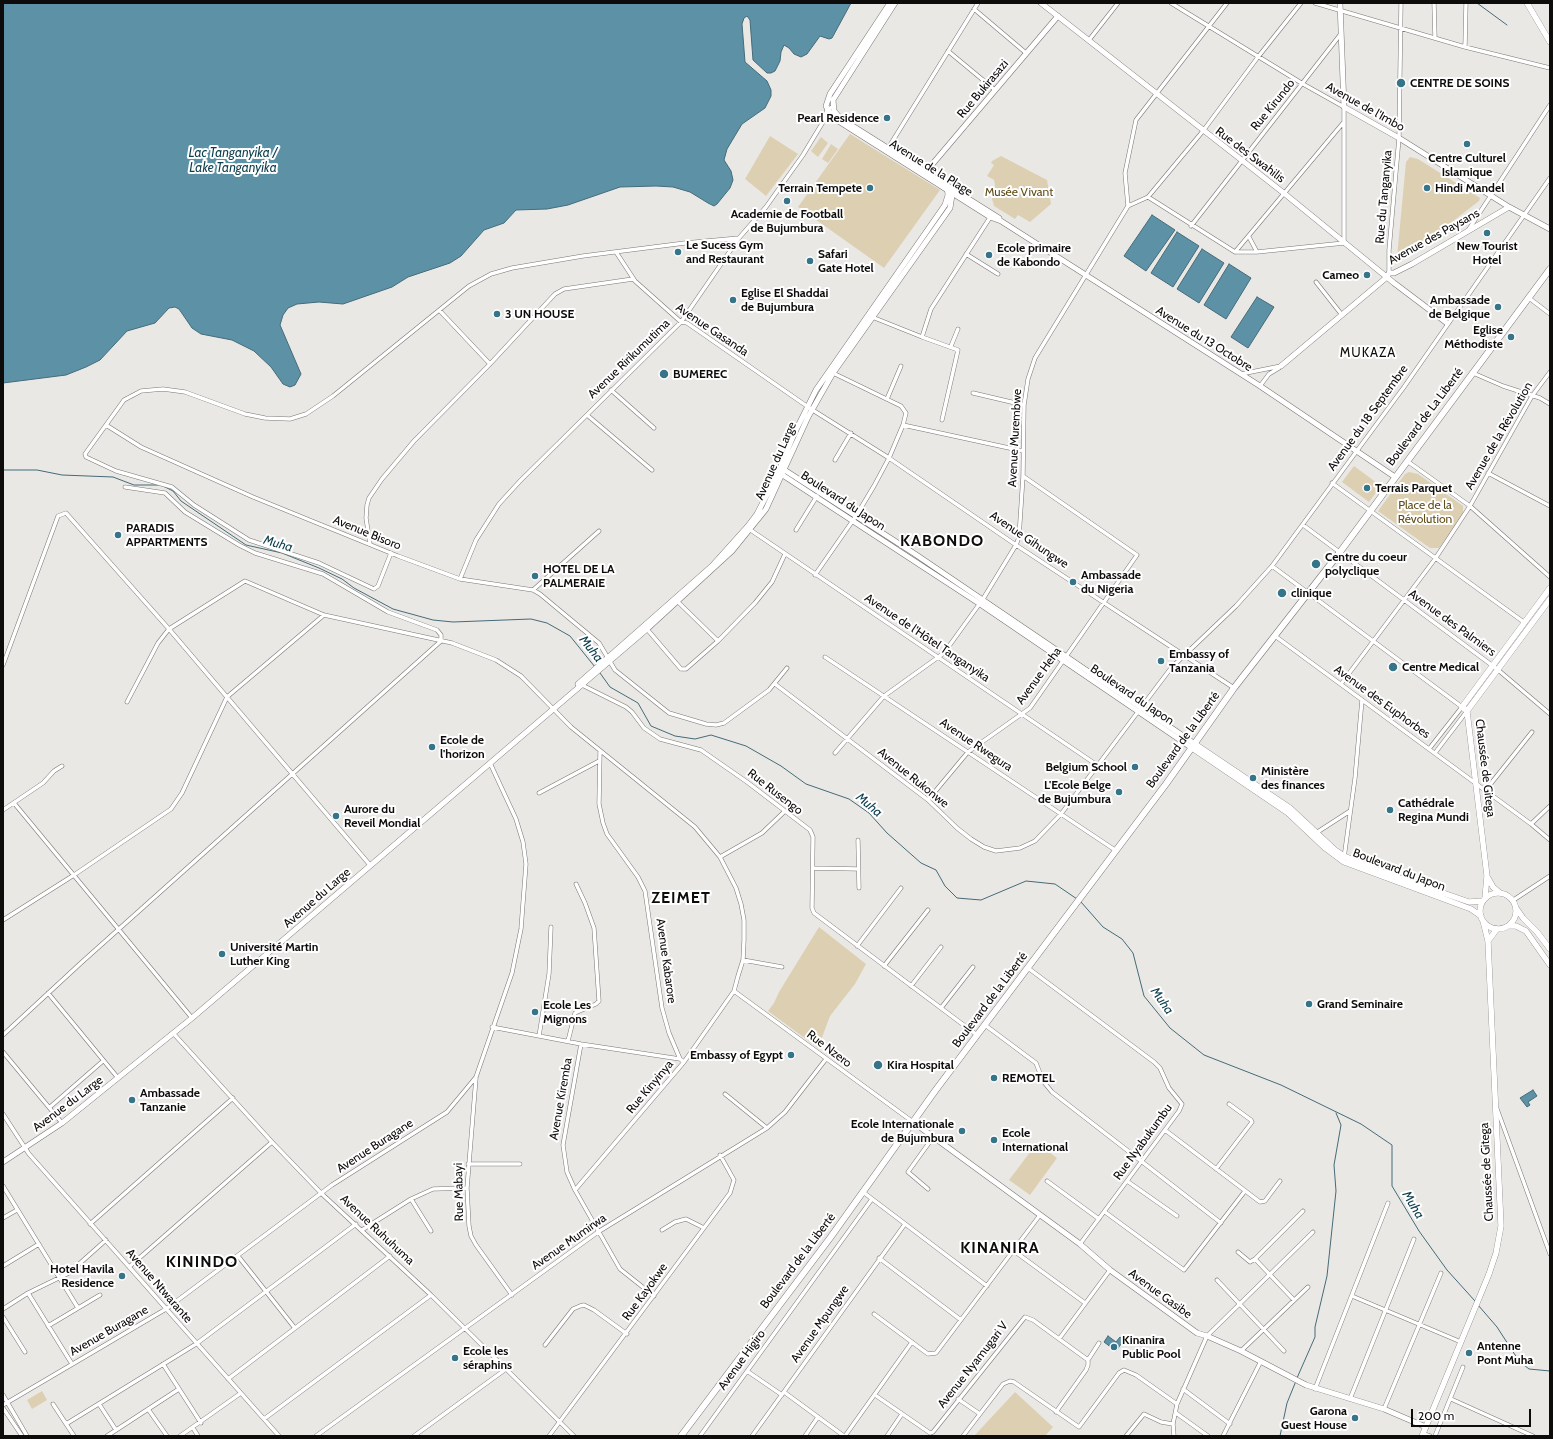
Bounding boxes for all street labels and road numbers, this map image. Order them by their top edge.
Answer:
street label: Rue Bukirasazi [954,57,1012,121]
street label: Rue Kirundo [1248,76,1298,134]
street label: Avenue de l'Imbo [1323,79,1407,135]
street label: Rue des Swahilis [1212,124,1288,186]
street label: Avenue de la Plage [887,137,975,199]
street label: Rue du Tanganyika [1373,150,1395,244]
street label: Avenue des Paysans [1386,206,1482,268]
street label: Avenue Gasanda [673,300,751,360]
street label: Avenue du 13 Octobre [1153,303,1255,375]
street label: Avenue Ririkumutima [585,316,673,402]
street label: Avenue du 18 Septembre [1325,362,1411,474]
street label: Boulevard de La Liberté [1384,365,1466,469]
street label: Avenue de la Révolution [1462,380,1536,492]
street label: Avenue Murembwe [1005,389,1025,487]
street label: Avenue du Large [752,420,800,502]
street label: Boulevard du Japon [798,468,888,534]
street label: Avenue Gihungwe [987,508,1071,572]
street label: Avenue Bisoro [331,513,403,553]
street label: Avenue des Palmiers [1406,586,1498,660]
street label: Avenue de l'Hôtel Tanganyika [862,591,992,685]
street label: Avenue Heha [1013,644,1065,708]
street label: Boulevard du Japon [1087,662,1177,728]
street label: Avenue des Euphorbes [1331,662,1433,742]
street label: Boulevard de la Liberté [1143,689,1223,791]
street label: Avenue Rwegura [937,715,1015,775]
street label: Chaussée de Gitega [1472,718,1498,818]
street label: Avenue Rukonwe [875,745,951,811]
street label: Rue Rusengo [745,766,805,818]
street label: Boulevard du Japon [1351,846,1447,894]
street label: Avenue du Large [281,865,353,931]
street label: Avenue Kabarore [653,918,679,1004]
street label: Boulevard de la Liberté [949,950,1031,1050]
street label: Rue Nzero [804,1027,854,1071]
street label: Avenue Kiremba [547,1057,575,1141]
street label: Rue Kinyinya [624,1057,676,1117]
street label: Avenue du Large [30,1073,106,1135]
street label: Rue Nyabukumbu [1111,1101,1175,1183]
street label: Avenue Buragane [334,1116,416,1176]
street label: Chaussée de Gitega [1477,1122,1497,1222]
street label: Rue Mabayi [451,1163,467,1221]
street label: Avenue Ruhuhuma [337,1192,417,1268]
street label: Avenue Mumirwa [529,1211,609,1273]
street label: Boulevard de la Liberté [757,1211,839,1311]
street label: Avenue Ntwarante [123,1246,195,1326]
street label: Rue Kayokwe [619,1261,671,1323]
street label: Avenue Gasibe [1125,1266,1195,1322]
street label: Avenue Mpungwe [788,1283,852,1365]
street label: Avenue Buragane [67,1303,151,1359]
street label: Avenue Nyamugari V [935,1319,1011,1411]
street label: Avenue Higiro [715,1327,769,1393]

